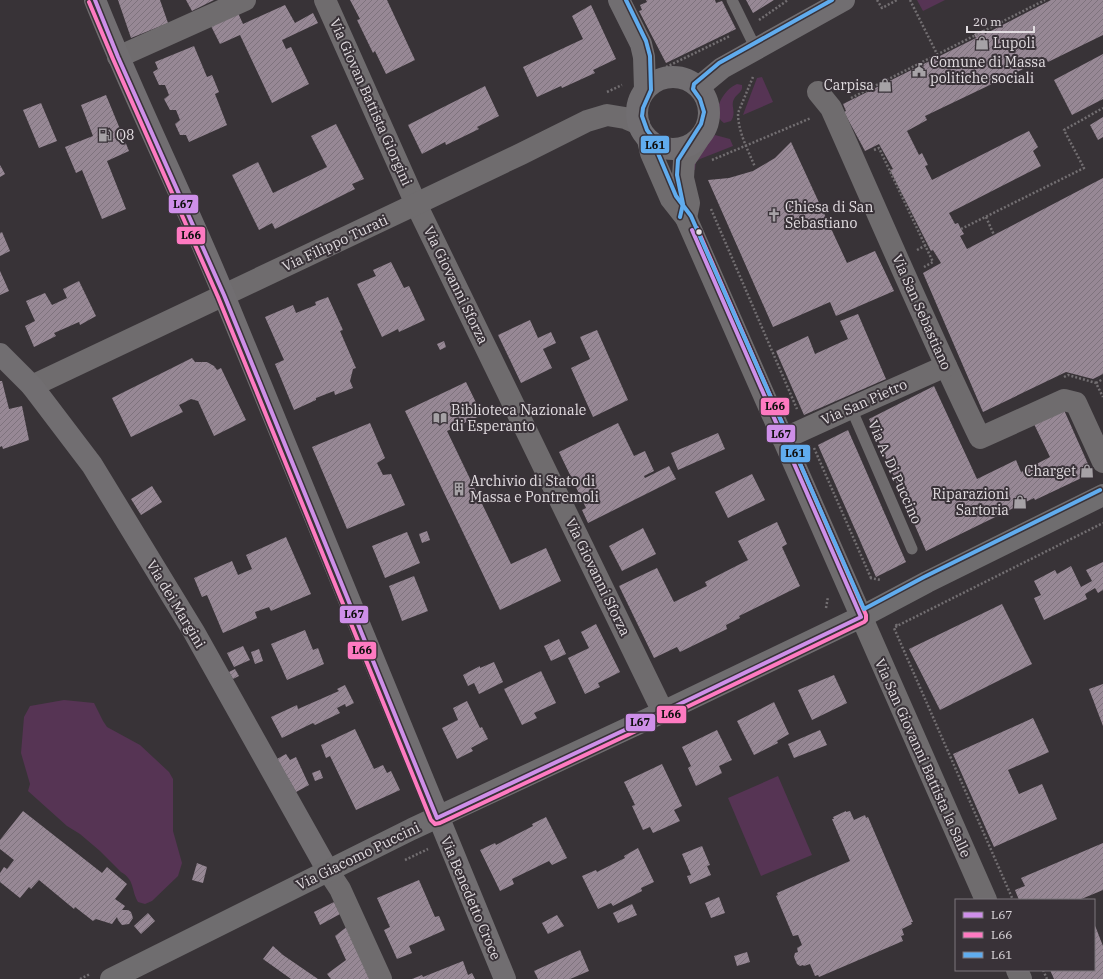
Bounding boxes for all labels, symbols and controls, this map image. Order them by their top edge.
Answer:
scale bar [967,8,1034,34]
text: 20 m [973,14,1002,29]
street label: Via Giovan Battista Giorgini [326,16,416,188]
place label: Lupoli [993,34,1035,52]
shop icon: Lupoli [974,35,990,51]
place label: Comune di Massa politiche sociali [930,53,1046,87]
public building icon: Comune di Massa politiche sociali [911,62,927,78]
place label: Carpisa [824,76,874,94]
shop icon: Carpisa [877,77,893,93]
place label: Q8 [116,126,134,144]
fuel station icon: Q8 [97,127,113,143]
line badge: L61 [640,135,670,154]
text: L61 [645,138,665,152]
line badge: L67 [168,194,199,214]
text: L67 [173,197,193,211]
place label: Chiesa di San Sebastiano [785,198,874,232]
church icon: Chiesa di San Sebastiano [766,207,782,223]
street label: Via Filippo Turati [279,211,391,275]
street label: Via Giovanni Sforza [420,223,492,347]
line badge: L66 [176,226,206,245]
unlabelled marker [694,227,704,237]
text: L66 [181,228,201,242]
street label: Via San Sebastiano [888,251,956,373]
street label: Via San Pietro [818,375,910,429]
line badge: L66 [760,397,790,416]
text: L66 [765,399,785,413]
place label: Biblioteca Nazionale di Esperanto [451,401,586,435]
library icon: Biblioteca Nazionale di Esperanto [432,410,448,426]
street label: Via A. Di Puccino [864,417,926,527]
line badge: L67 [766,424,796,443]
text: L67 [771,427,791,441]
line badge: L61 [780,444,811,463]
text: L61 [785,446,805,460]
place label: Charget [1024,462,1076,480]
shop icon: Charget [1079,463,1095,479]
place label: Archivio di Stato di Massa e Pontremoli [470,472,599,506]
building icon: Archivio di Stato di Massa e Pontremoli [451,481,467,497]
place label: Riparazioni Sartoria [932,485,1009,519]
shop icon: Riparazioni Sartoria [1012,494,1028,510]
street label: Via Giovanni Sforza [562,515,634,639]
street label: Via dei Margini [143,557,209,651]
line badge: L67 [339,605,369,624]
text: L67 [344,607,364,621]
line badge: L66 [347,641,377,660]
text: L66 [352,643,372,657]
street label: Via San Giovanni Battista la Salle [871,656,975,860]
line badge: L66 [656,705,687,724]
text: L66 [661,707,681,721]
line badge: L67 [625,713,656,732]
text: L67 [630,715,650,729]
street label: Via Giacomo Puccini [293,818,423,894]
street label: Via Benedetto Croce [437,834,505,962]
legend [955,899,1095,971]
text: L67 [991,907,1013,922]
text: L66 [991,927,1013,942]
text: L61 [991,947,1013,962]

